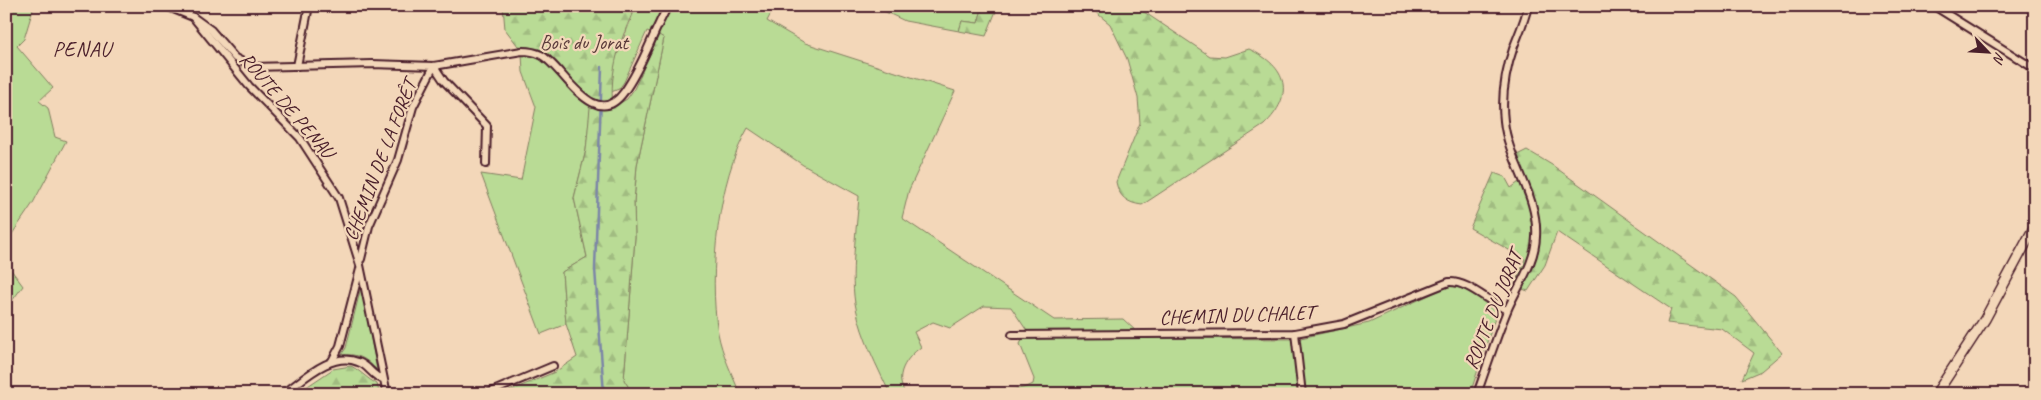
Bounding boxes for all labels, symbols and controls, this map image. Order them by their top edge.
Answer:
north arrow [1964,28,2014,78]
park label: Bois du Jorat [540,30,630,55]
district label: PENAU [53,36,114,62]
street label: ROUTE DE PENAU [234,47,342,166]
text: N [1989,50,2009,67]
street label: CHEMIN DE LA FORÊT [338,72,424,244]
street label: ROUTE DU JORAT [1458,243,1530,373]
street label: CHEMIN DU CHALET [1159,300,1320,330]

